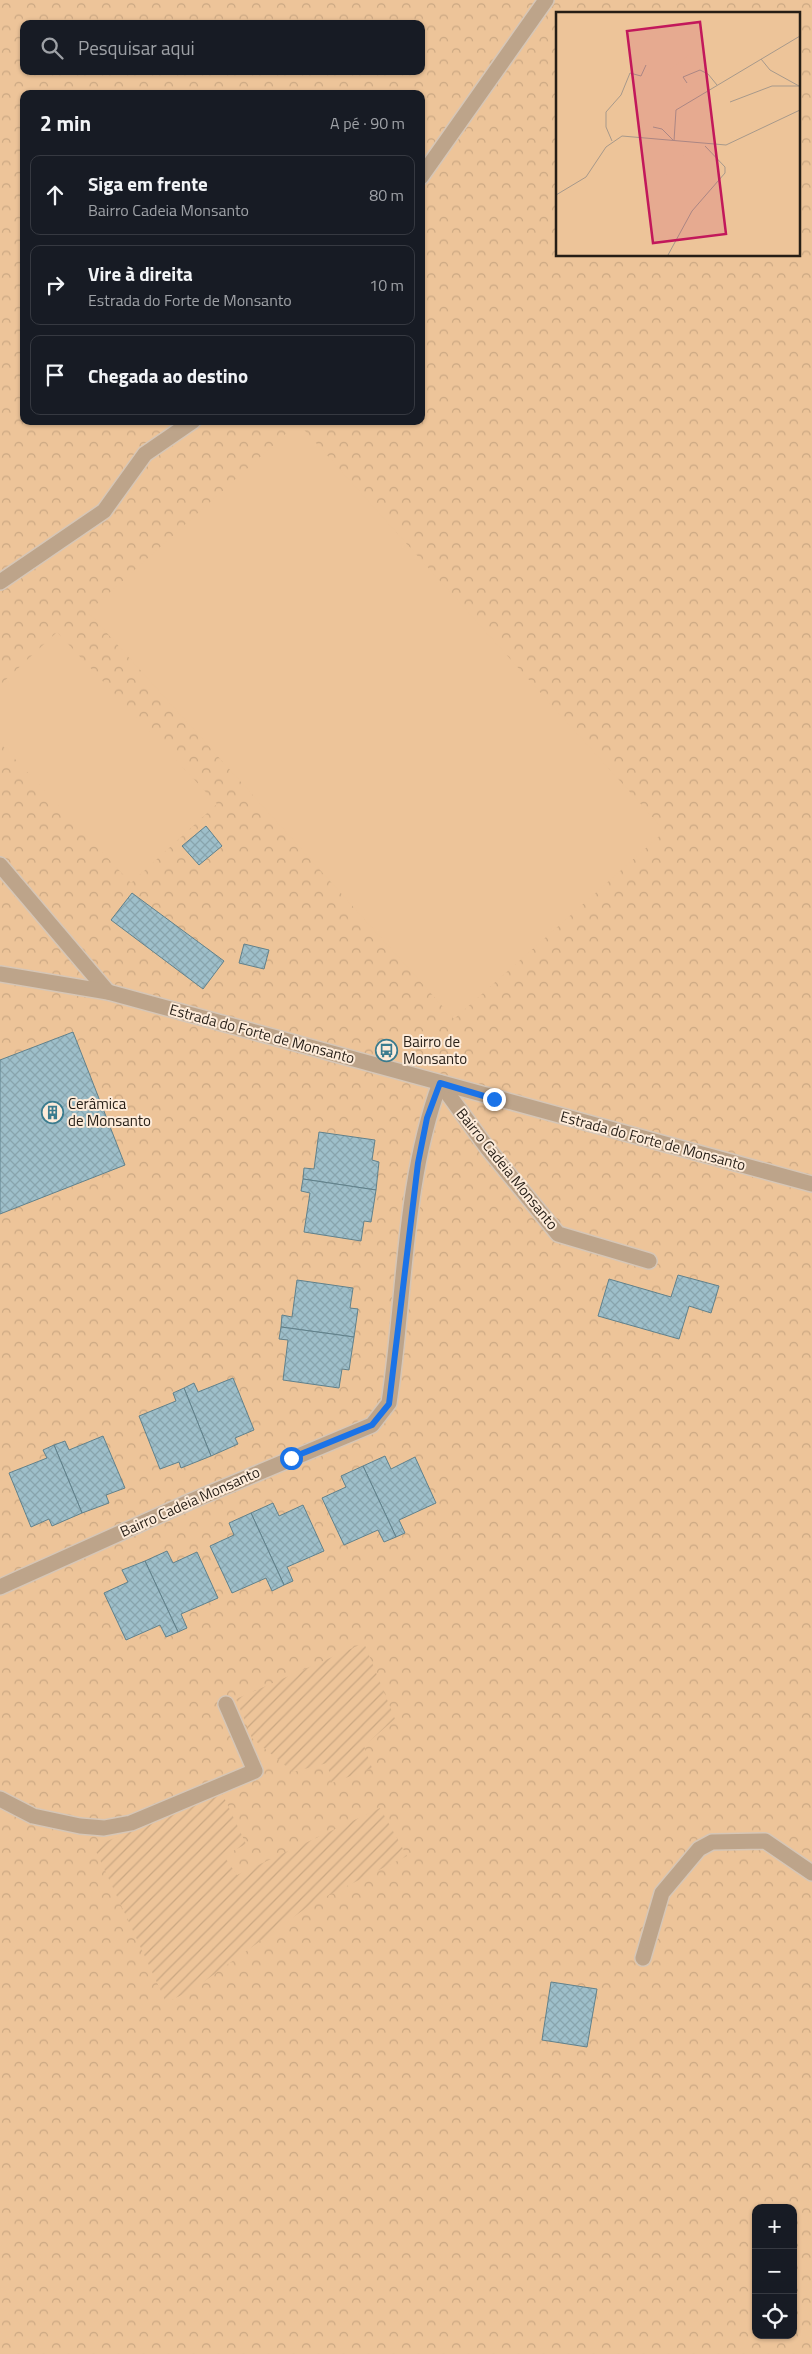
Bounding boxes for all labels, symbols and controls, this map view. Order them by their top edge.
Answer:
inset map [556,12,800,256]
search box [20,20,425,75]
text: Pesquisar aqui [78,33,195,62]
icon: search [38,34,66,62]
text: 2 min [40,107,91,139]
text: A pé · 90 m [330,111,405,135]
text: Siga em frente [88,169,208,198]
icon: ahead [41,181,69,209]
text: 80 m [369,183,404,207]
text: Bairro Cadeia Monsanto [88,198,249,222]
text: Vire à direita [88,259,193,288]
icon: right [41,271,69,299]
text: 10 m [369,273,404,297]
text: Estrada do Forte de Monsanto [88,288,292,312]
icon: arrive [41,361,69,389]
text: Chegada ao destino [88,361,248,390]
street label: Estrada do Forte de Monsanto [167,998,357,1069]
place label: Bairro de Monsanto [403,1030,467,1070]
bus stop icon: Bairro de Monsanto [375,1039,399,1063]
route end [483,1088,506,1111]
place label: Cerâmica de Monsanto [68,1092,151,1132]
building icon: Cerâmica de Monsanto [40,1101,64,1125]
street label: Bairro Cadeia Monsanto [451,1103,564,1235]
street label: Estrada do Forte de Monsanto [558,1105,748,1176]
route start [280,1447,303,1470]
street label: Bairro Cadeia Monsanto [116,1460,263,1543]
map controls [752,2204,797,2339]
button: + [752,2204,797,2249]
button: − [752,2249,797,2294]
button: locate [752,2294,797,2339]

